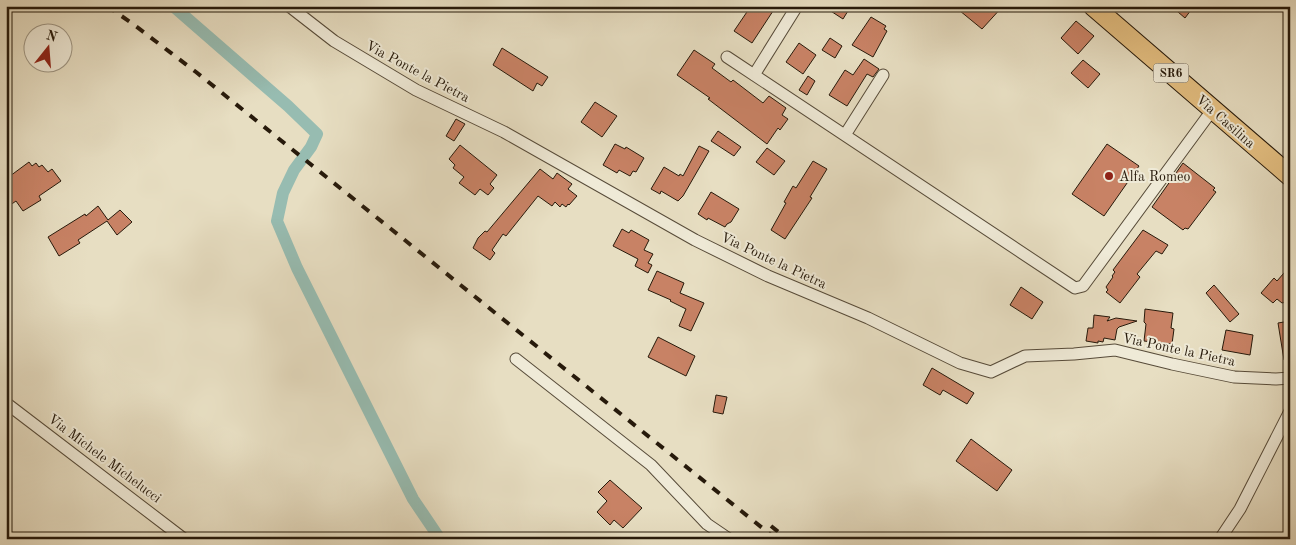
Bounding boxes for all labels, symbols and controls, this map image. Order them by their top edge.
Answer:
north arrow [22,22,72,72]
text: N [44,28,59,45]
street label: Via Ponte la Pietra [363,39,472,105]
road number: SR6 [1154,64,1188,82]
street label: Via Casilina [1193,93,1258,151]
marker: Alfa Romeo [1103,170,1115,182]
place label: Alfa Romeo [1119,170,1190,184]
street label: Via Ponte la Pietra [718,230,829,292]
street label: Via Ponte la Pietra [1121,331,1237,369]
street label: Via Michele Michelucci [45,412,164,506]

